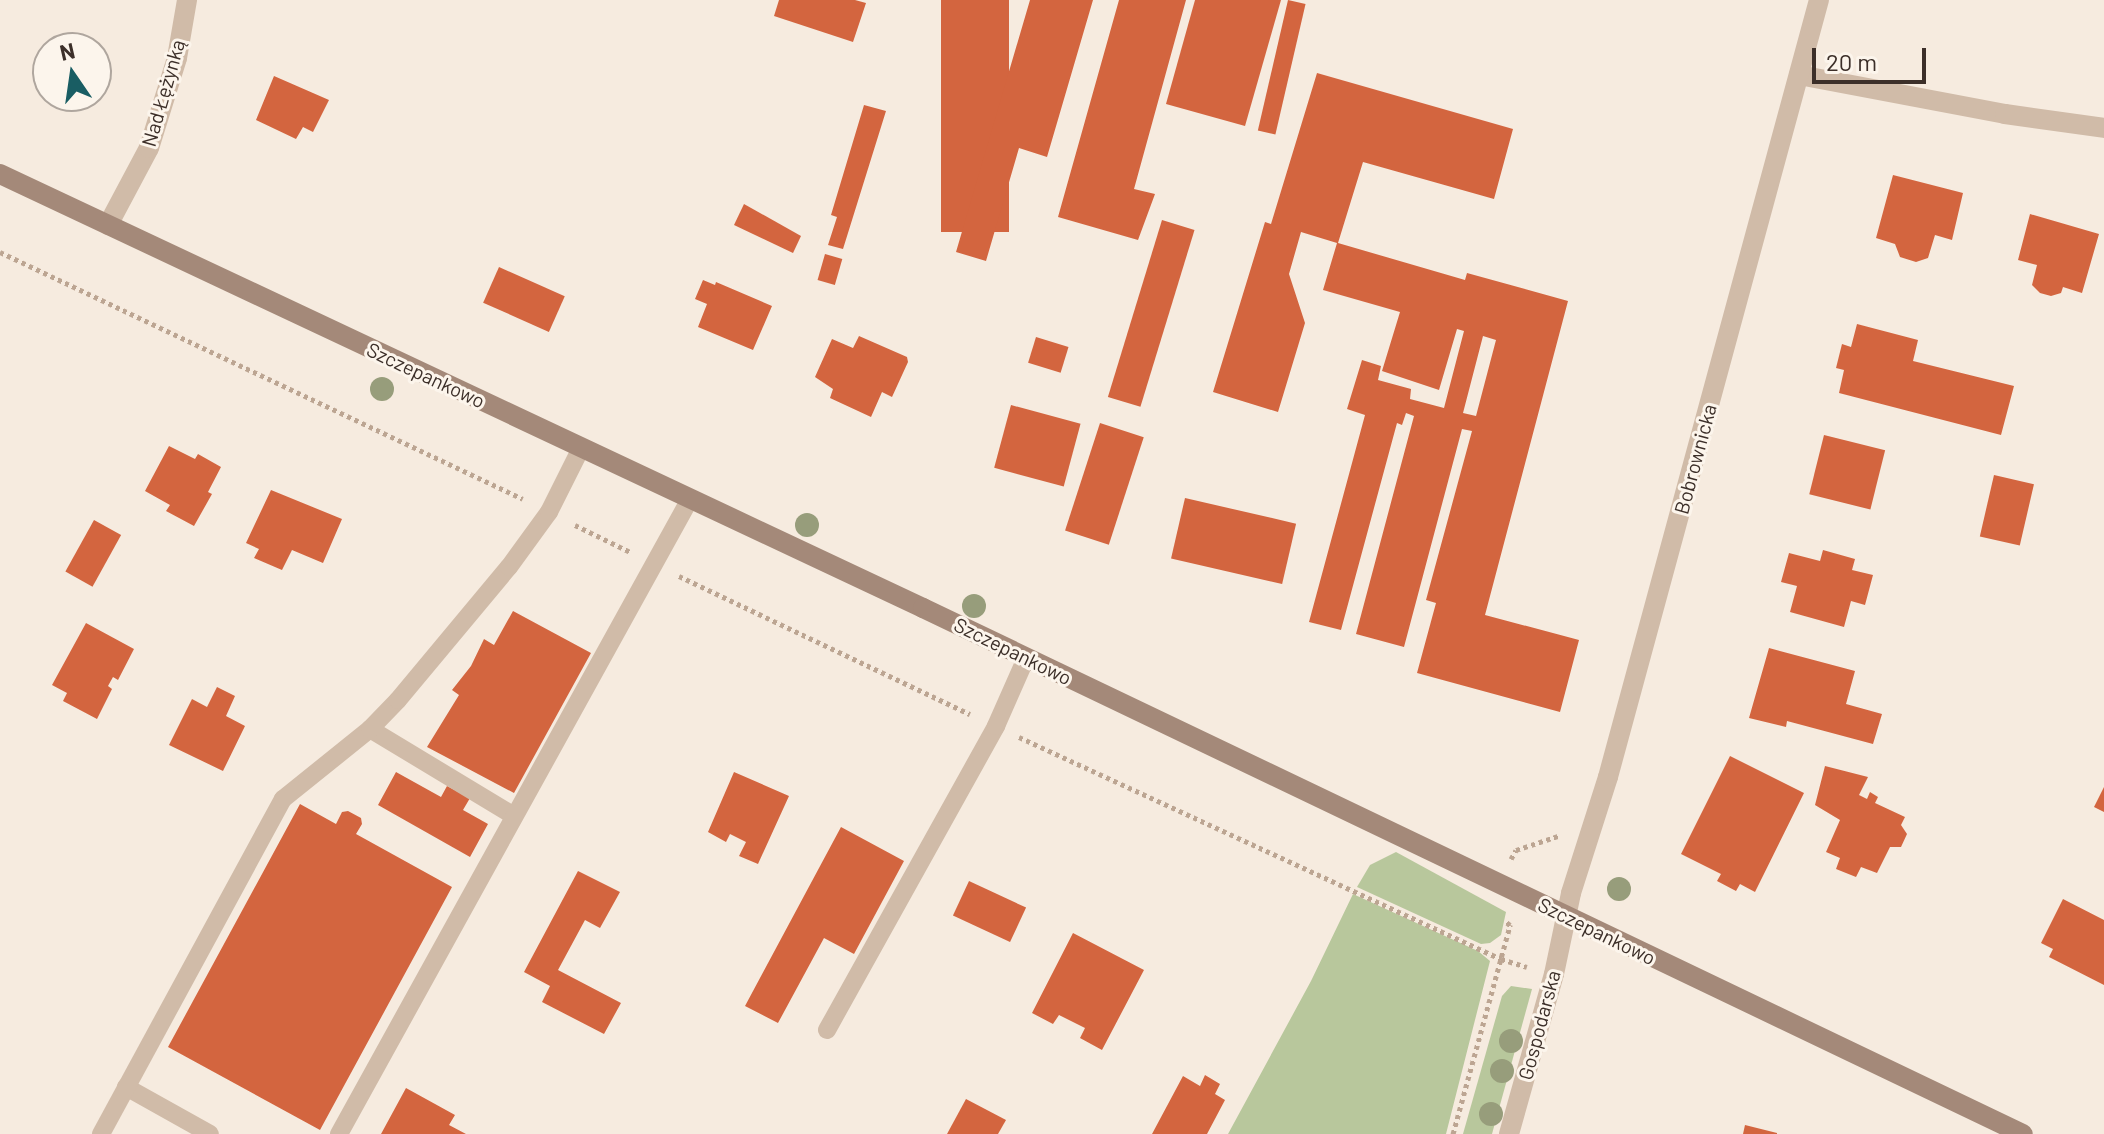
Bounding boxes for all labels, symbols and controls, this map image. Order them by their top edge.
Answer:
north arrow [32,32,112,112]
scale bar [1816,32,1930,82]
text: N [57,36,77,65]
street label: Nad Łężynką [136,37,190,149]
text: 20 m [1826,47,1877,76]
street label: Szczepankowo [363,337,489,413]
street label: Bobrownicka [1669,401,1721,517]
street label: Szczepankowo [950,612,1076,690]
street label: Szczepankowo [1534,892,1660,970]
street label: Gospodarska [1513,968,1565,1082]

